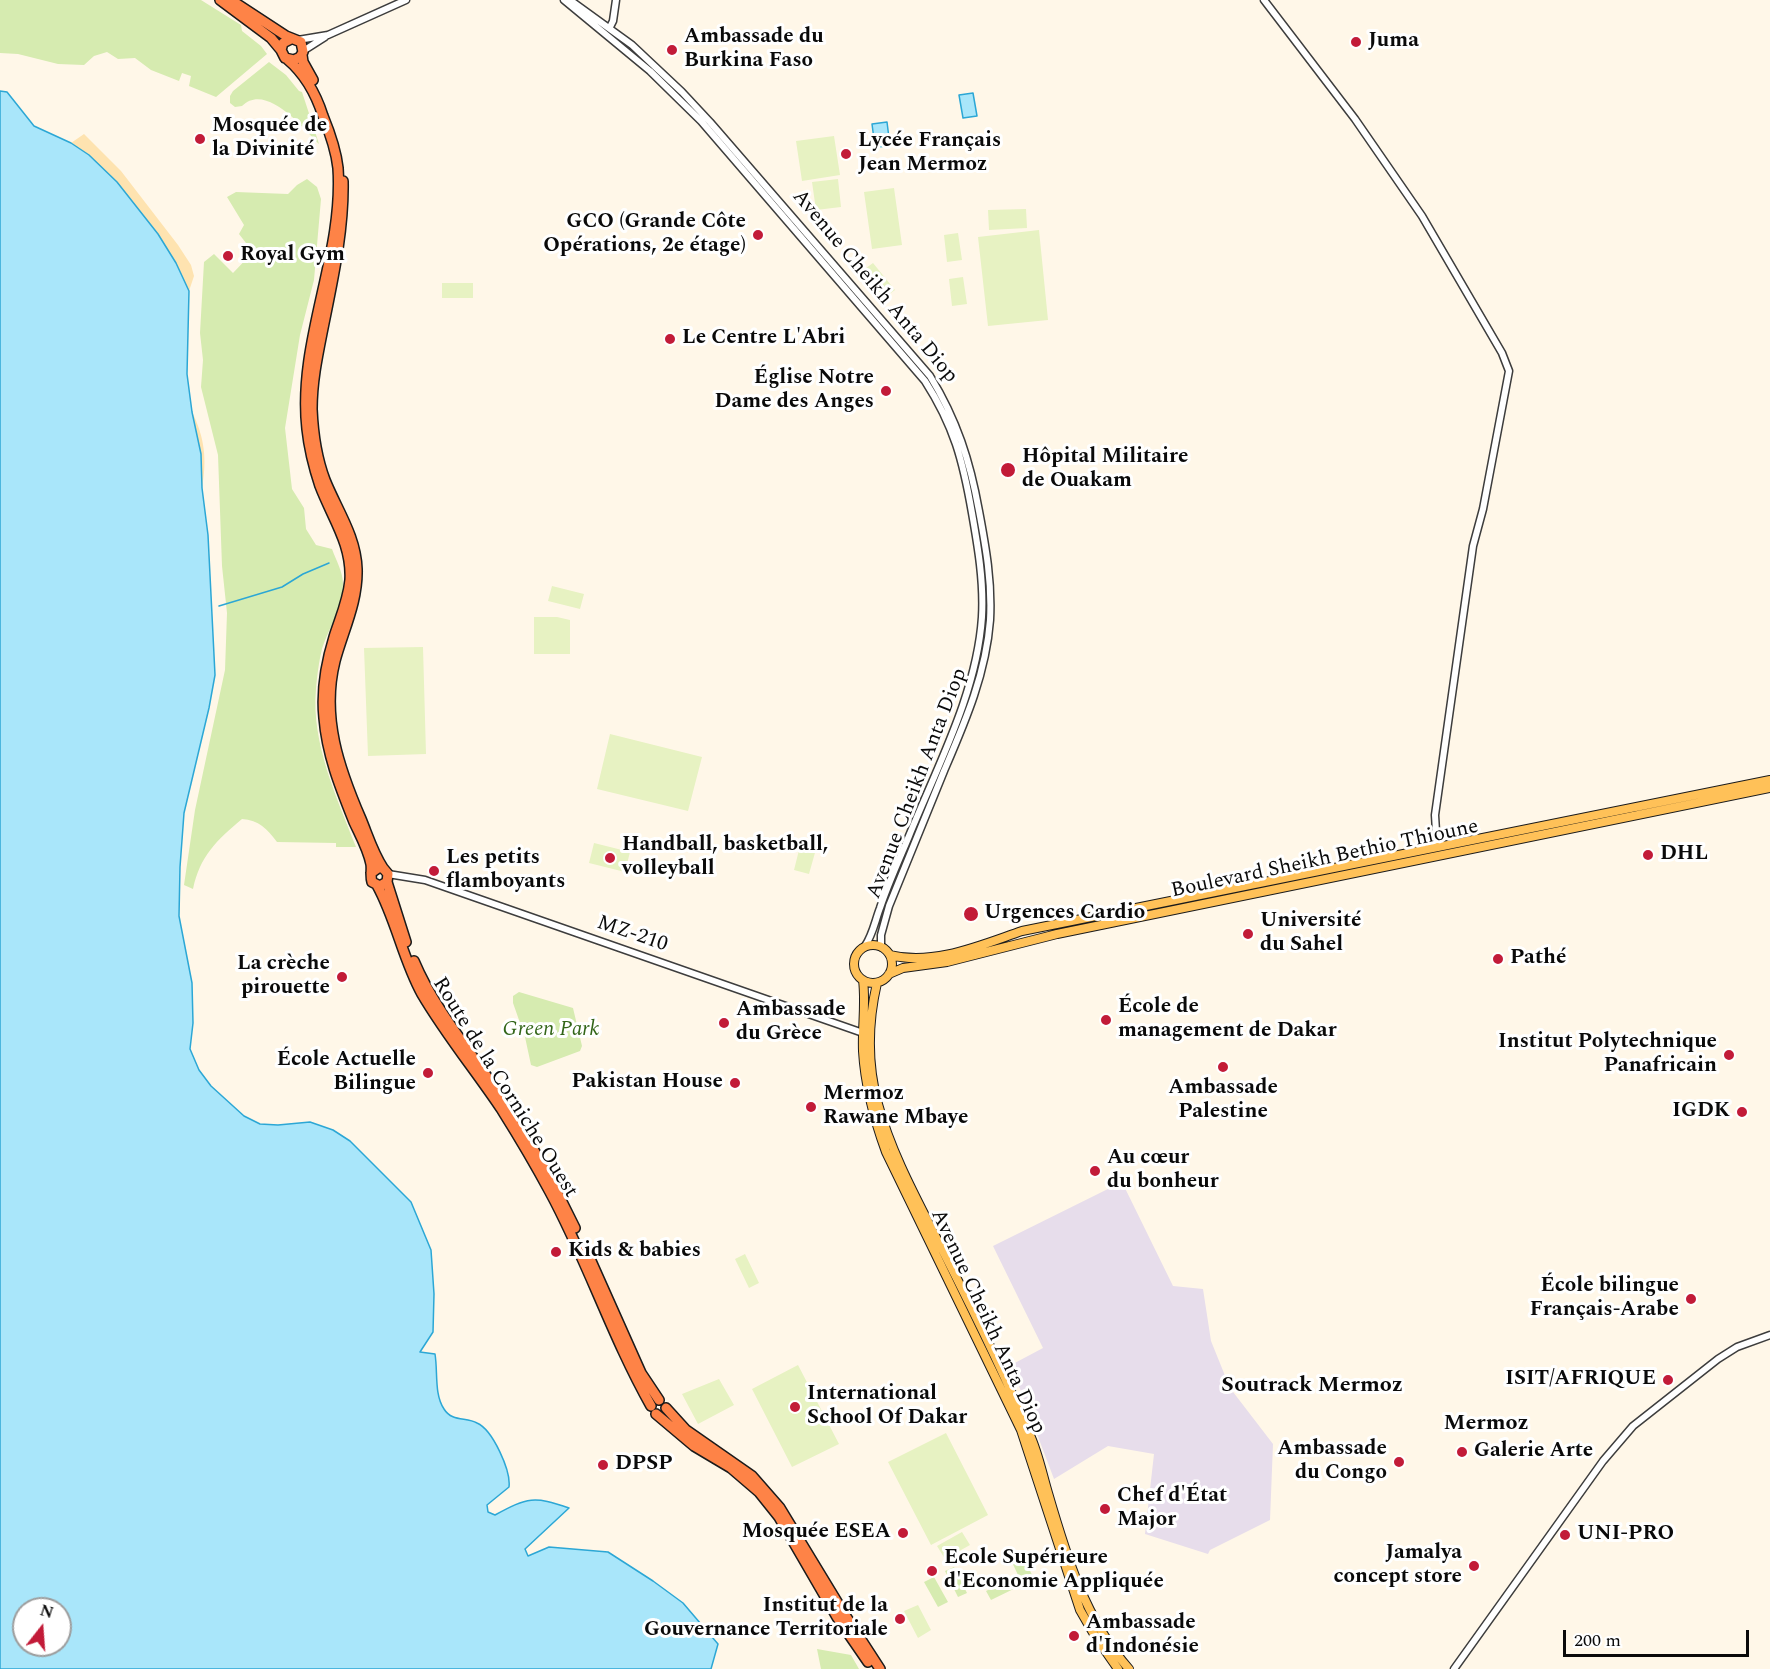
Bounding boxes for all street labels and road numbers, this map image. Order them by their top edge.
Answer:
street label: Avenue Cheikh Anta Diop [786,185,962,389]
street label: Avenue Cheikh Anta Diop [862,665,974,903]
street label: Boulevard Sheikh Bethio Thioune [1169,815,1481,905]
street label: MZ-210 [593,911,671,959]
street label: Route de la Corniche Ouest [426,973,582,1203]
street label: Avenue Cheikh Anta Diop [924,1206,1050,1438]

